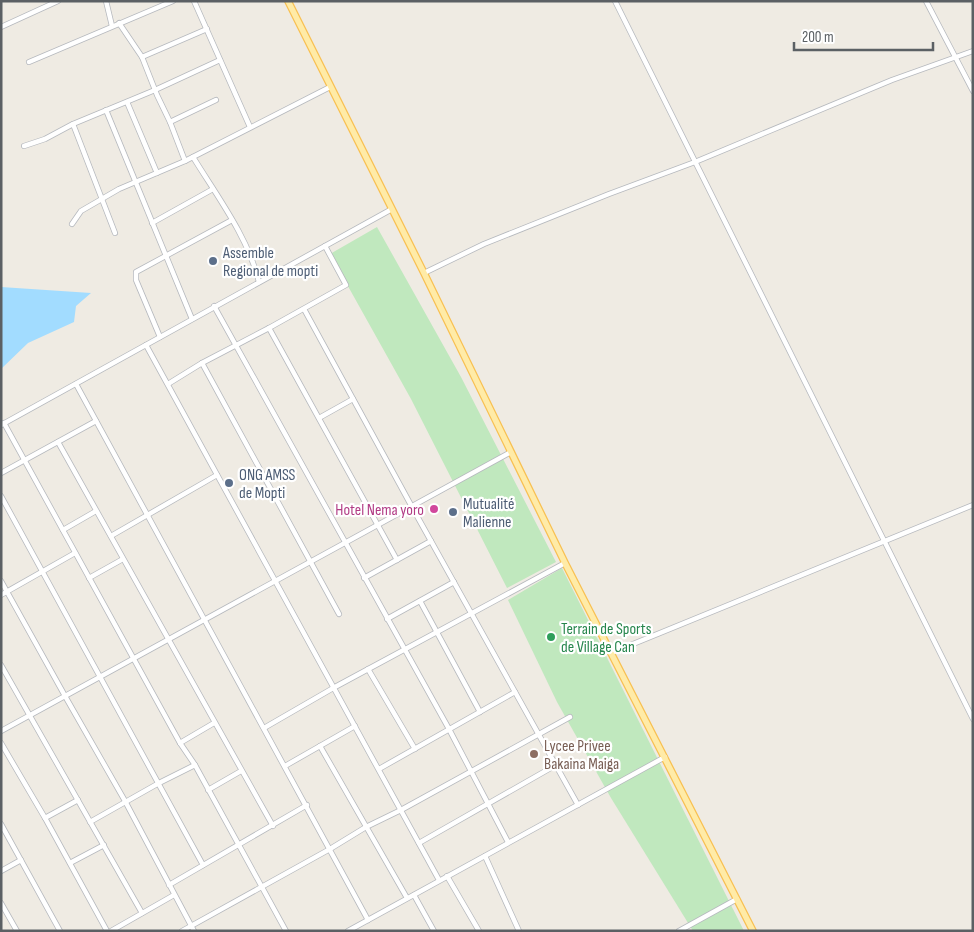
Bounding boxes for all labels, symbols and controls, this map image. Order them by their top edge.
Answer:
scale bar [794,20,933,52]
text: 200 m [802,28,834,47]
place label: Assemble Regional de mopti [222,244,318,281]
marker: Assemble Regional de mopti [207,255,219,267]
place label: ONG AMSS de Mopti [239,466,296,503]
marker: ONG AMSS de Mopti [223,477,235,489]
place label: Mutualité Malienne [463,495,514,532]
place label: Hotel Nema yoro [335,501,424,520]
marker: Hotel Nema yoro [428,503,440,515]
marker: Mutualité Malienne [447,506,459,518]
place label: Terrain de Sports de Village Can [561,620,652,657]
marker: Terrain de Sports de Village Can [545,631,557,643]
place label: Lycee Privee Bakaina Maiga [544,737,619,774]
marker: Lycee Privee Bakaina Maiga [528,748,540,760]

